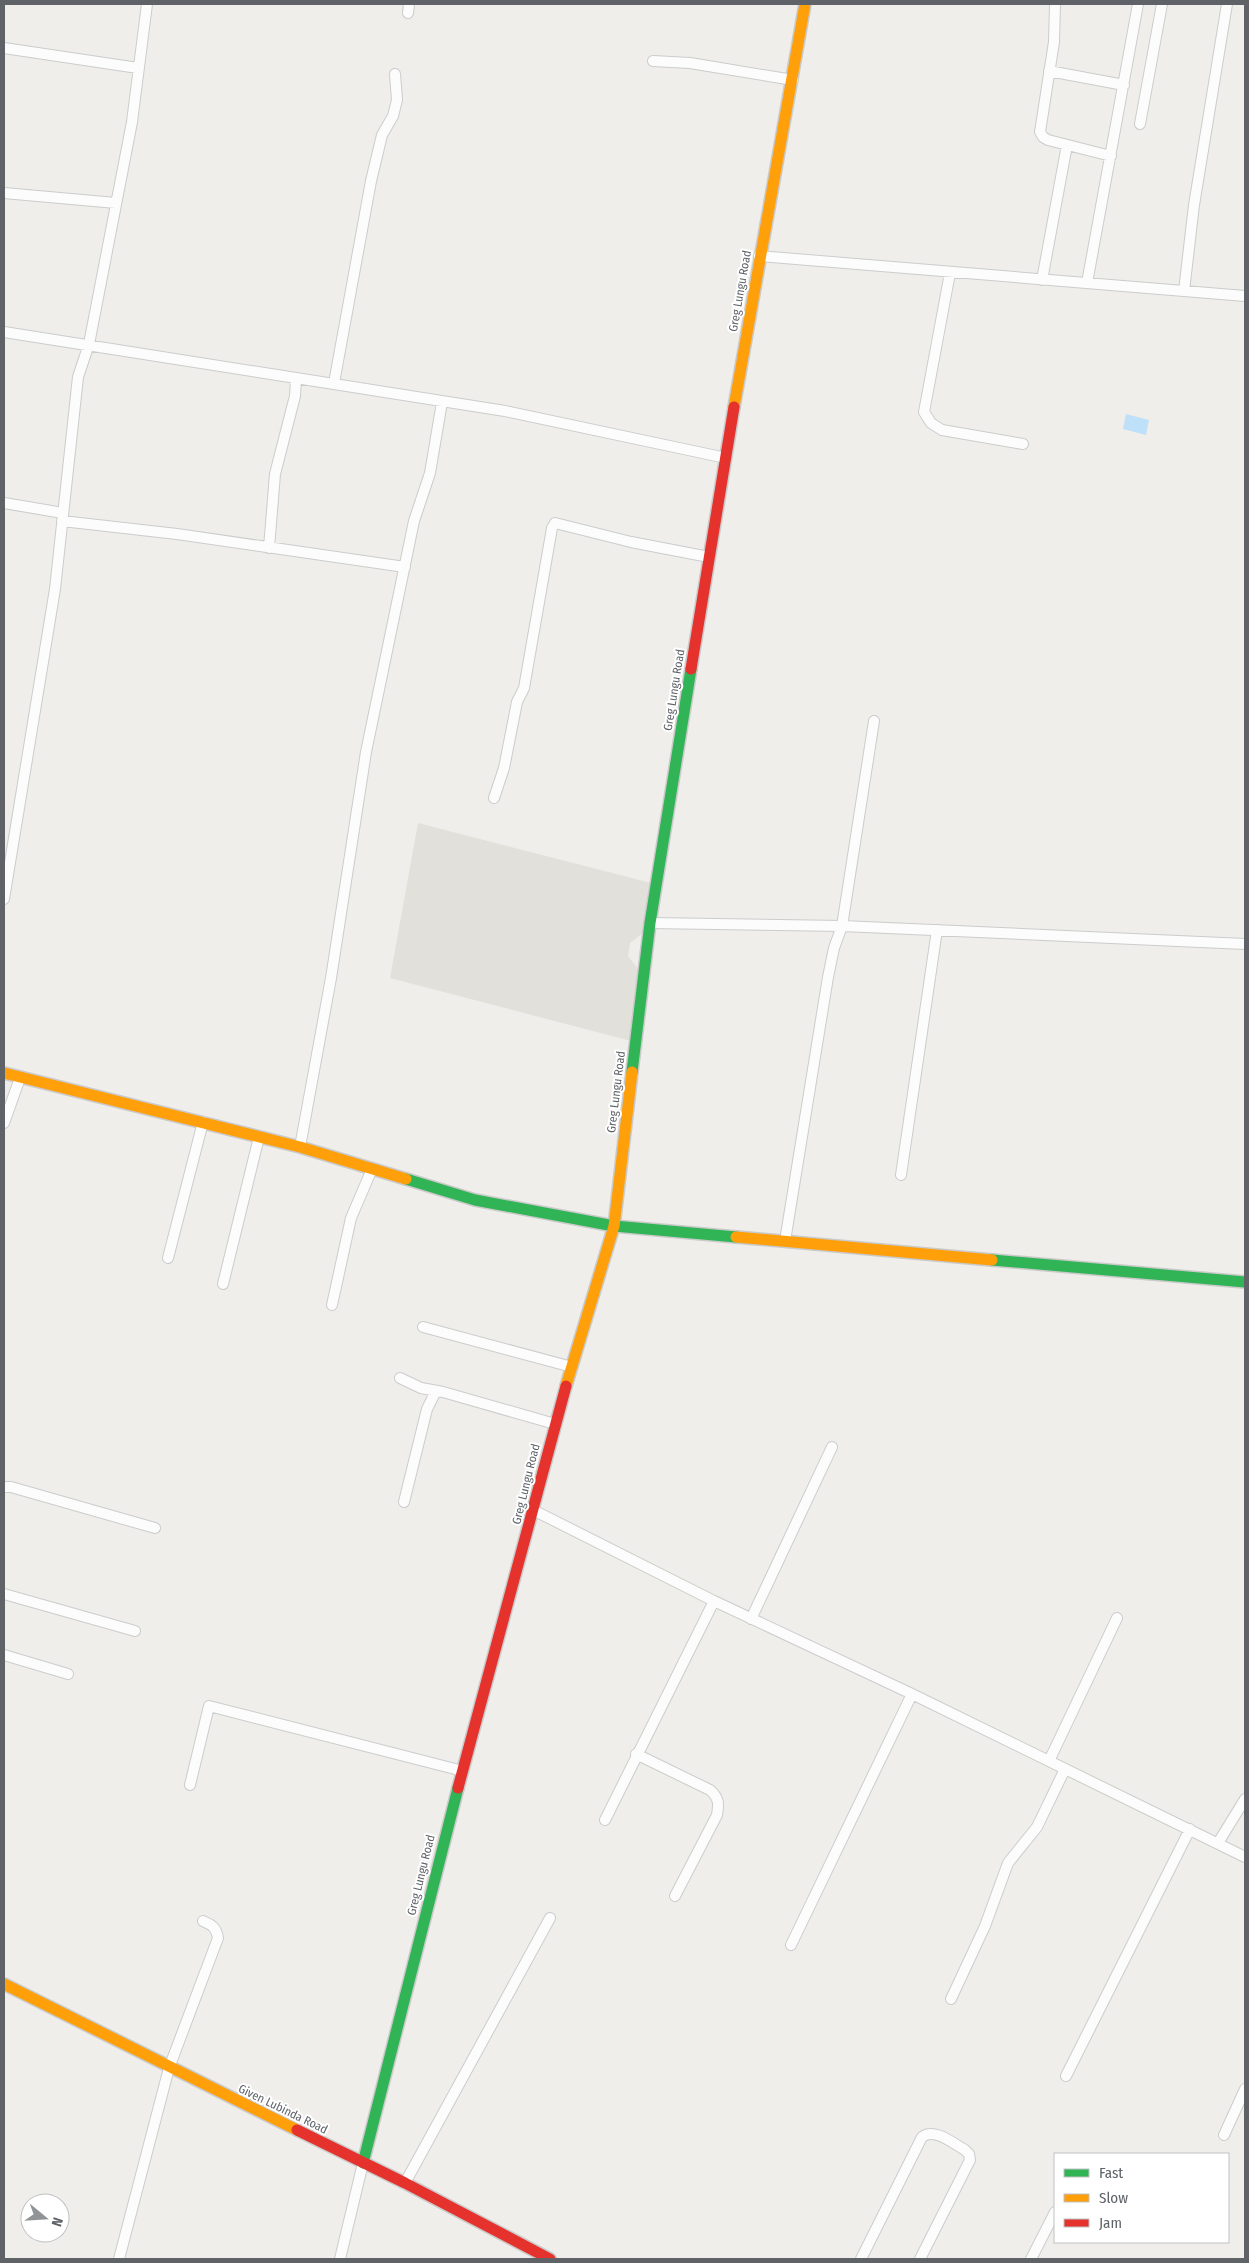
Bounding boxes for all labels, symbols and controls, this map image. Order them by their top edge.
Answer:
street label: Greg Lungu Road [726,249,754,333]
street label: Greg Lungu Road [661,648,687,732]
street label: Greg Lungu Road [604,1050,628,1134]
street label: Greg Lungu Road [509,1442,543,1526]
street label: Greg Lungu Road [404,1833,438,1917]
street label: Given Lubinda Road [236,2081,330,2137]
legend [1054,2153,1229,2243]
text: Fast [1099,2164,1123,2182]
text: Slow [1099,2189,1128,2207]
north arrow [20,2193,70,2243]
text: Jam [1099,2214,1122,2232]
text: N [48,2215,66,2228]

